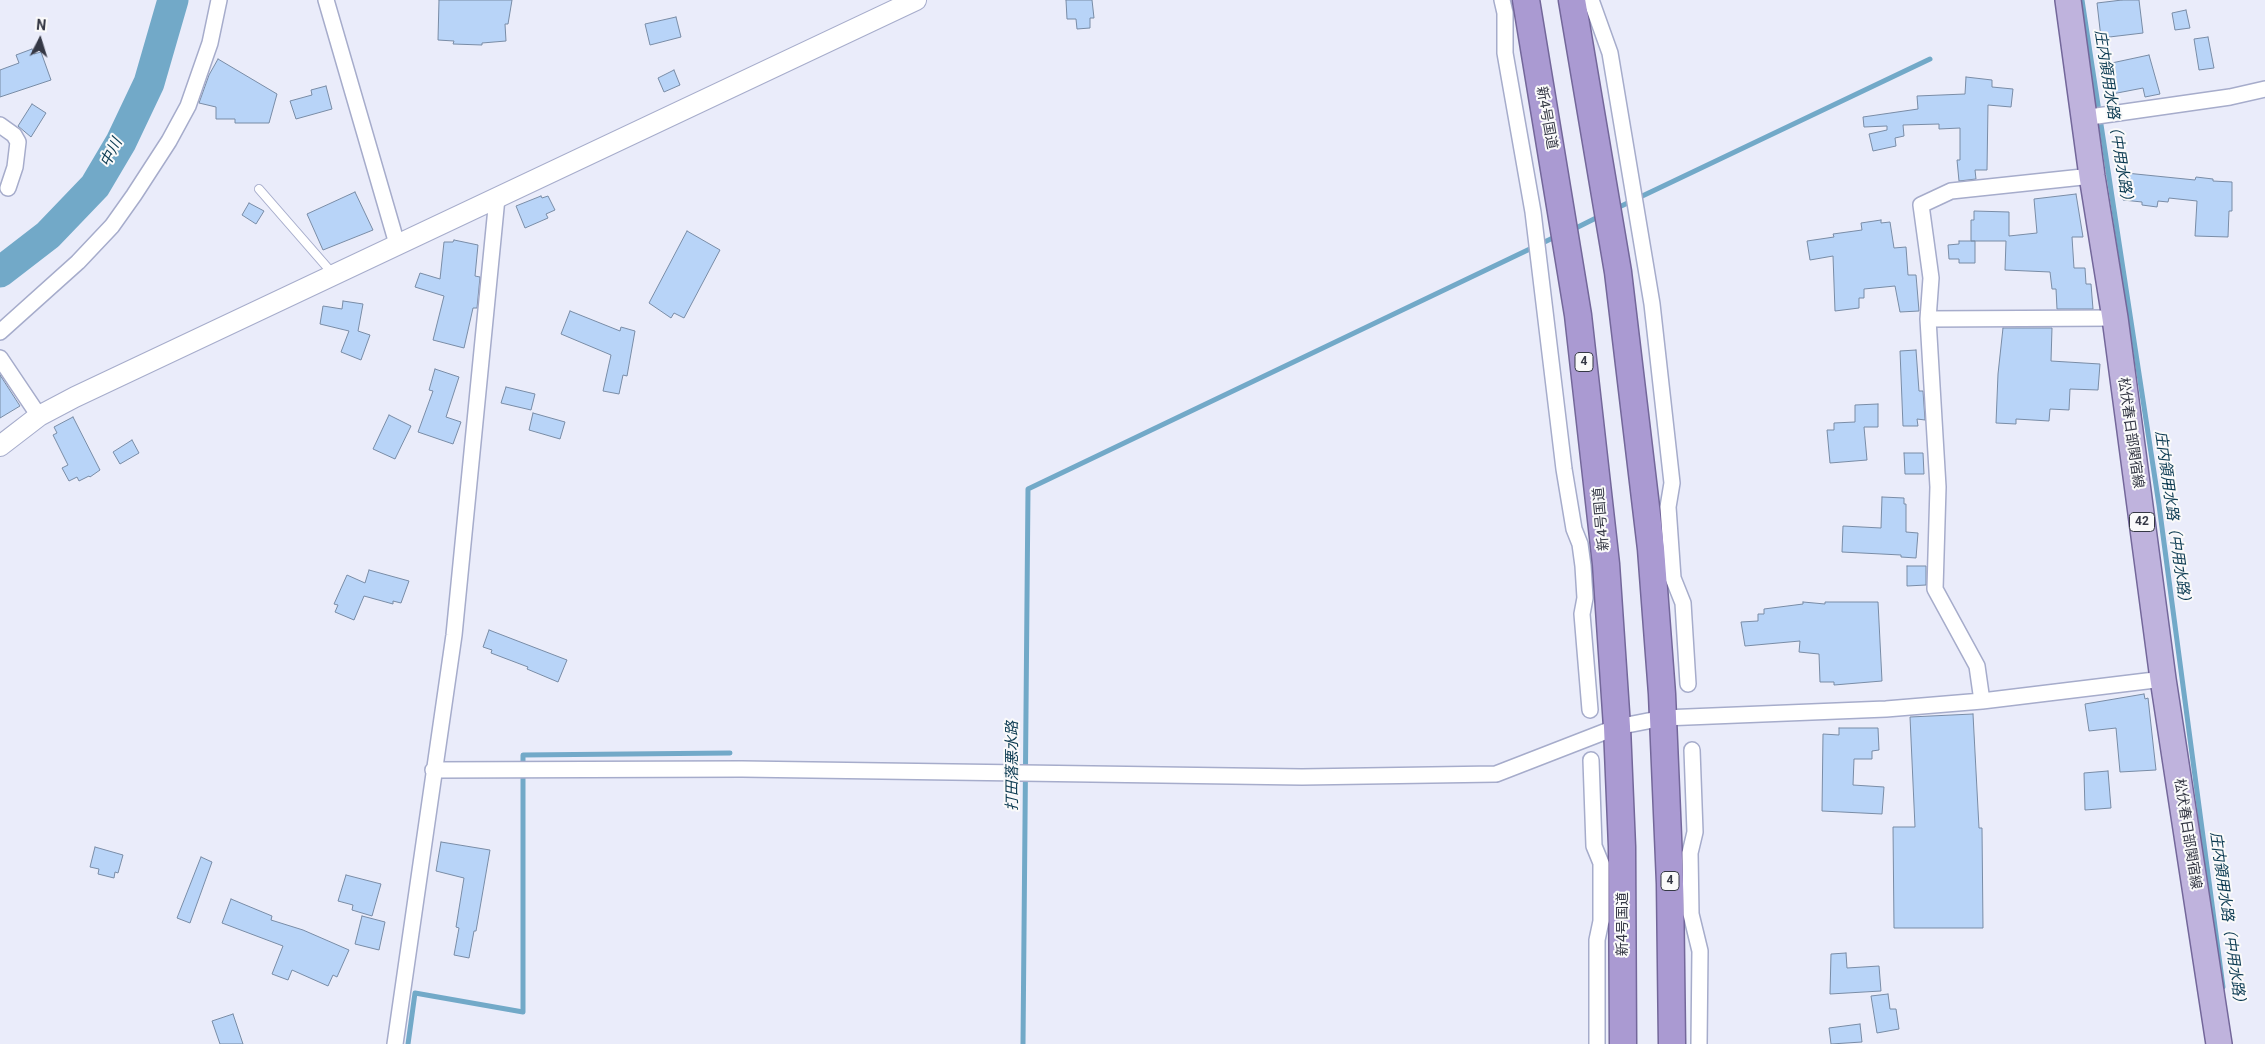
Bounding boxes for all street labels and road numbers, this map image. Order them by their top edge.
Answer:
street label: 新4号国道 [1532,85,1560,151]
road number: 4 [1575,352,1593,372]
street label: 松伏春日部関宿線 [2114,376,2146,490]
street label: 新4号国道 [1591,486,1613,552]
road number: 42 [2130,512,2154,532]
street label: 松伏春日部関宿線 [2170,777,2204,891]
road number: 4 [1661,871,1679,890]
street label: 新4号国道 [1615,892,1631,956]

